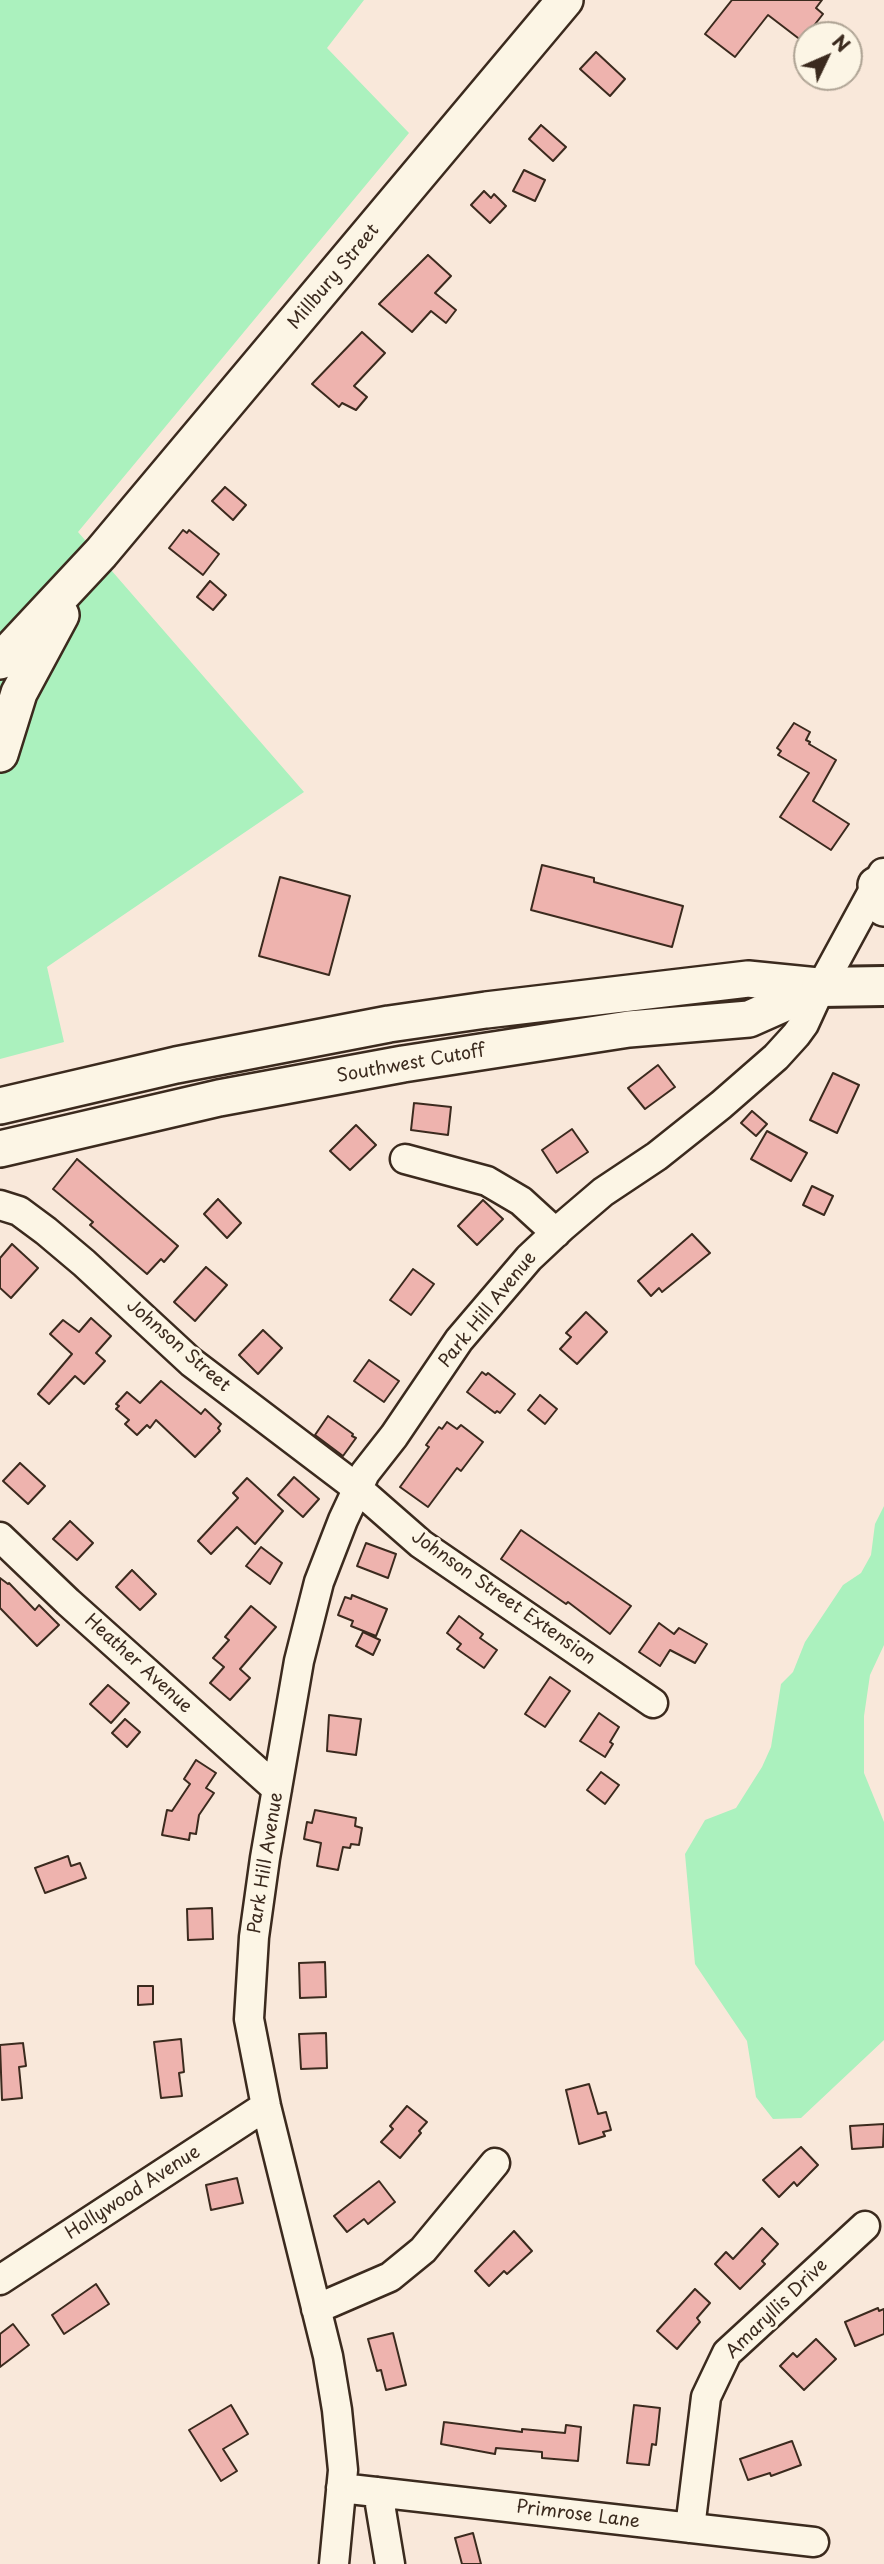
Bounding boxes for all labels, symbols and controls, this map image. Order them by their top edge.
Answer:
north arrow [793,21,863,91]
text: N [826,28,857,58]
street label: Millbury Street [284,220,384,334]
street label: Southwest Cutoff [335,1040,487,1088]
street label: Park Hill Avenue [435,1248,541,1372]
street label: Johnson Street [122,1295,234,1397]
street label: Johnson Street Extension [407,1526,599,1670]
street label: Heather Avenue [80,1610,196,1718]
street label: Park Hill Avenue [244,1791,288,1935]
street label: Hollywood Avenue [62,2141,204,2245]
street label: Amaryllis Drive [721,2255,833,2363]
street label: Primrose Lane [515,2497,641,2533]

